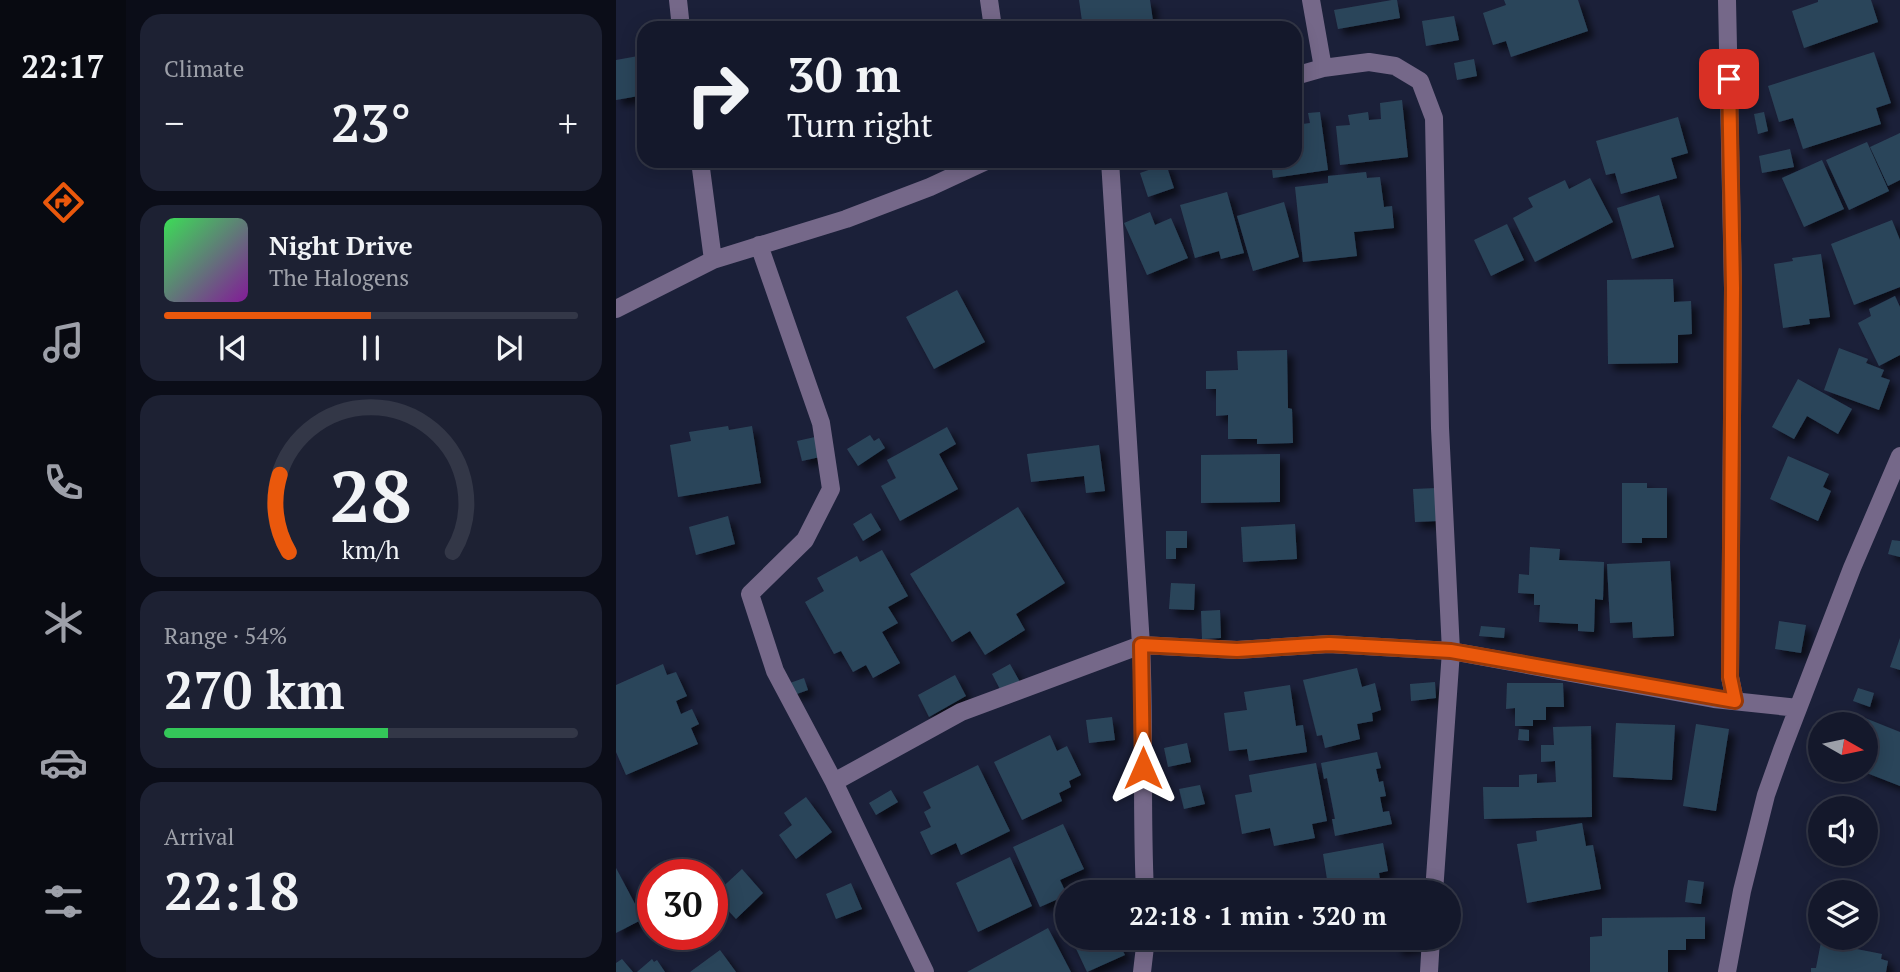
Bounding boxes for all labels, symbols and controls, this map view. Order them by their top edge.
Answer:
text: 30 m [787,41,901,106]
text: 22:17 [21,45,105,87]
icon: right [672,49,763,140]
pin [1699,49,1759,109]
text: Climate [164,53,244,84]
icon: arrive [1710,60,1748,98]
text: 23° [331,88,411,157]
text: − [164,98,184,148]
text: + [558,98,578,148]
text: Turn right [787,104,933,146]
icon: directions [39,178,88,227]
text: Night Drive [269,228,413,262]
text: The Halogens [269,262,409,293]
icon: music [39,318,88,367]
icon: previous [214,329,252,367]
icon: pause [352,329,390,367]
icon: next [490,329,528,367]
text: 28 [330,446,412,543]
icon: phone [39,458,88,507]
text: km/h [342,533,400,566]
icon: climate [39,598,88,647]
text: Range · 54% [164,620,287,651]
text: 270 km [164,655,345,724]
north arrow [1808,712,1878,782]
map controls [1808,712,1878,950]
position arrow [1106,731,1180,805]
icon: car [39,738,88,787]
button: sound [1808,796,1878,866]
text: Arrival [164,821,235,852]
text: 22:18 [164,856,299,925]
speed limit sign: 30 [637,859,728,950]
icon: filters [39,877,88,926]
button: layers [1808,880,1878,950]
text: 22:18 · 1 min · 320 m [1129,898,1387,932]

